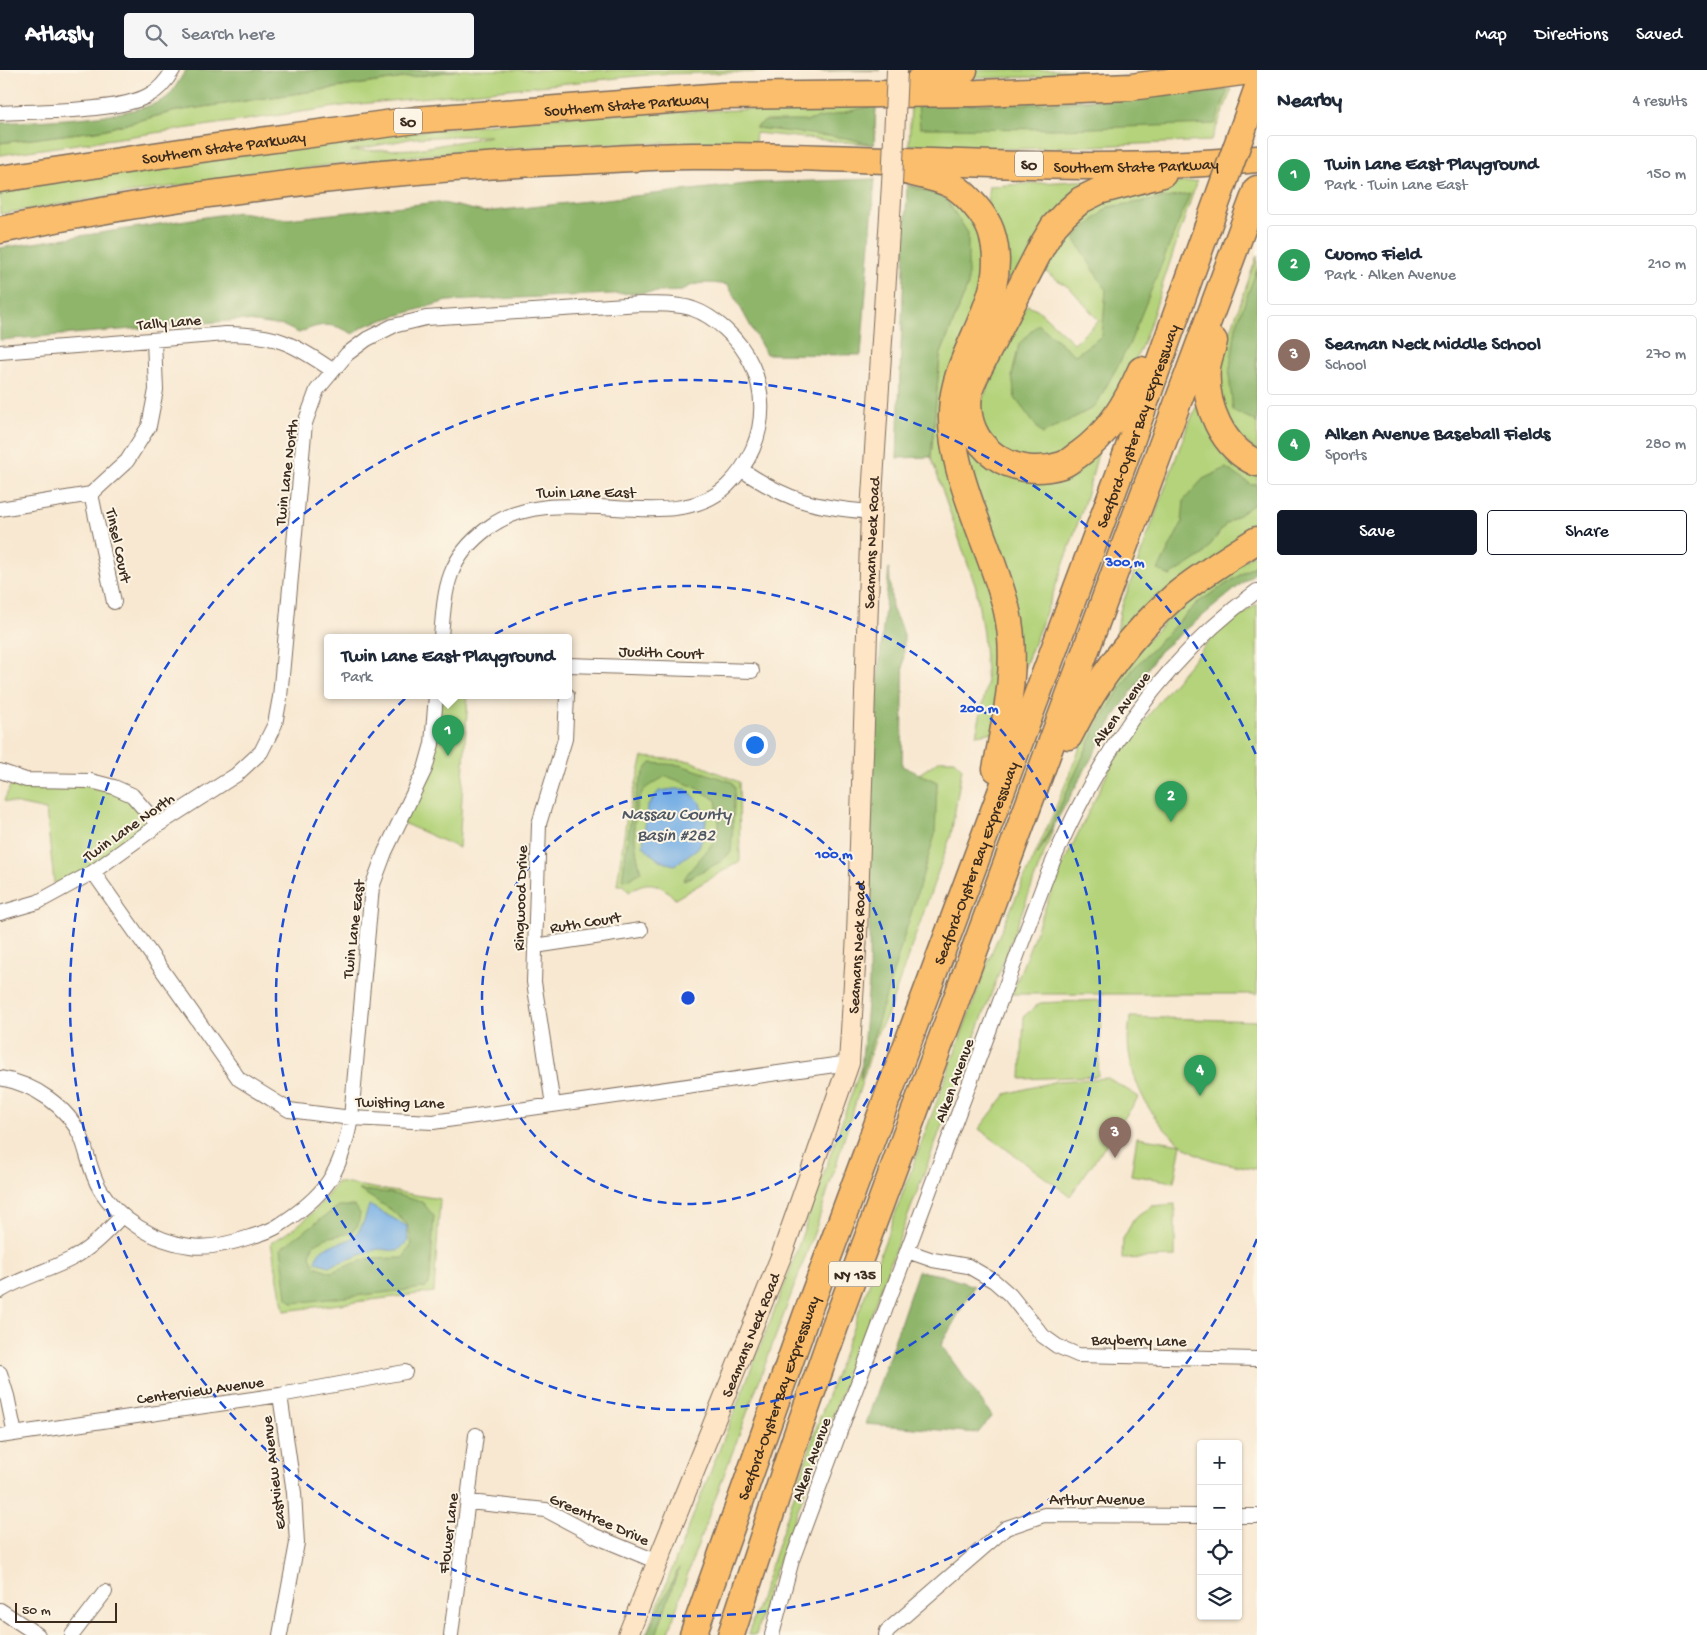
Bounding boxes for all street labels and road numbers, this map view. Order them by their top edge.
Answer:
street label: Southern State Parkway [544,91,709,123]
road number: SO [394,108,422,134]
street label: Southern State Parkway [141,129,307,171]
road number: SO [1015,152,1043,176]
street label: Southern State Parkway [1053,156,1219,179]
street label: Tally Lane [135,312,203,337]
street label: Seaford-Oyster Bay Expressway [1094,322,1185,532]
street label: Twin Lane North [272,418,304,528]
street label: Seamans Neck Road [862,475,886,609]
street label: Twin Lane East [535,485,637,504]
street label: Tinsel Court [99,506,134,586]
street label: Judith Court [618,644,705,666]
street label: Alken Avenue [1089,668,1157,751]
street label: Seaford-Oyster Bay Expressway [931,760,1024,968]
street label: Twin Lane North [80,790,180,868]
street label: Ringwood Drive [511,844,534,951]
street label: Twin Lane East [340,878,371,981]
street label: Seamans Neck Road [846,880,872,1014]
street label: Ruth Court [549,909,624,939]
street label: Alken Avenue [932,1036,980,1126]
street label: Twisting Lane [354,1094,445,1115]
road number: NY 135 [829,1262,881,1286]
street label: Seamans Neck Road [719,1270,787,1401]
street label: Seaford-Oyster Bay Expressway [736,1294,826,1503]
street label: Bayberry Lane [1090,1332,1187,1353]
street label: Centerview Avenue [136,1374,266,1411]
street label: Eastview Avenue [259,1414,292,1530]
street label: Alken Avenue [789,1415,837,1505]
street label: Flower Lane [436,1491,465,1576]
street label: Greentree Drive [546,1491,652,1552]
street label: Arthur Avenue [1049,1492,1145,1511]

